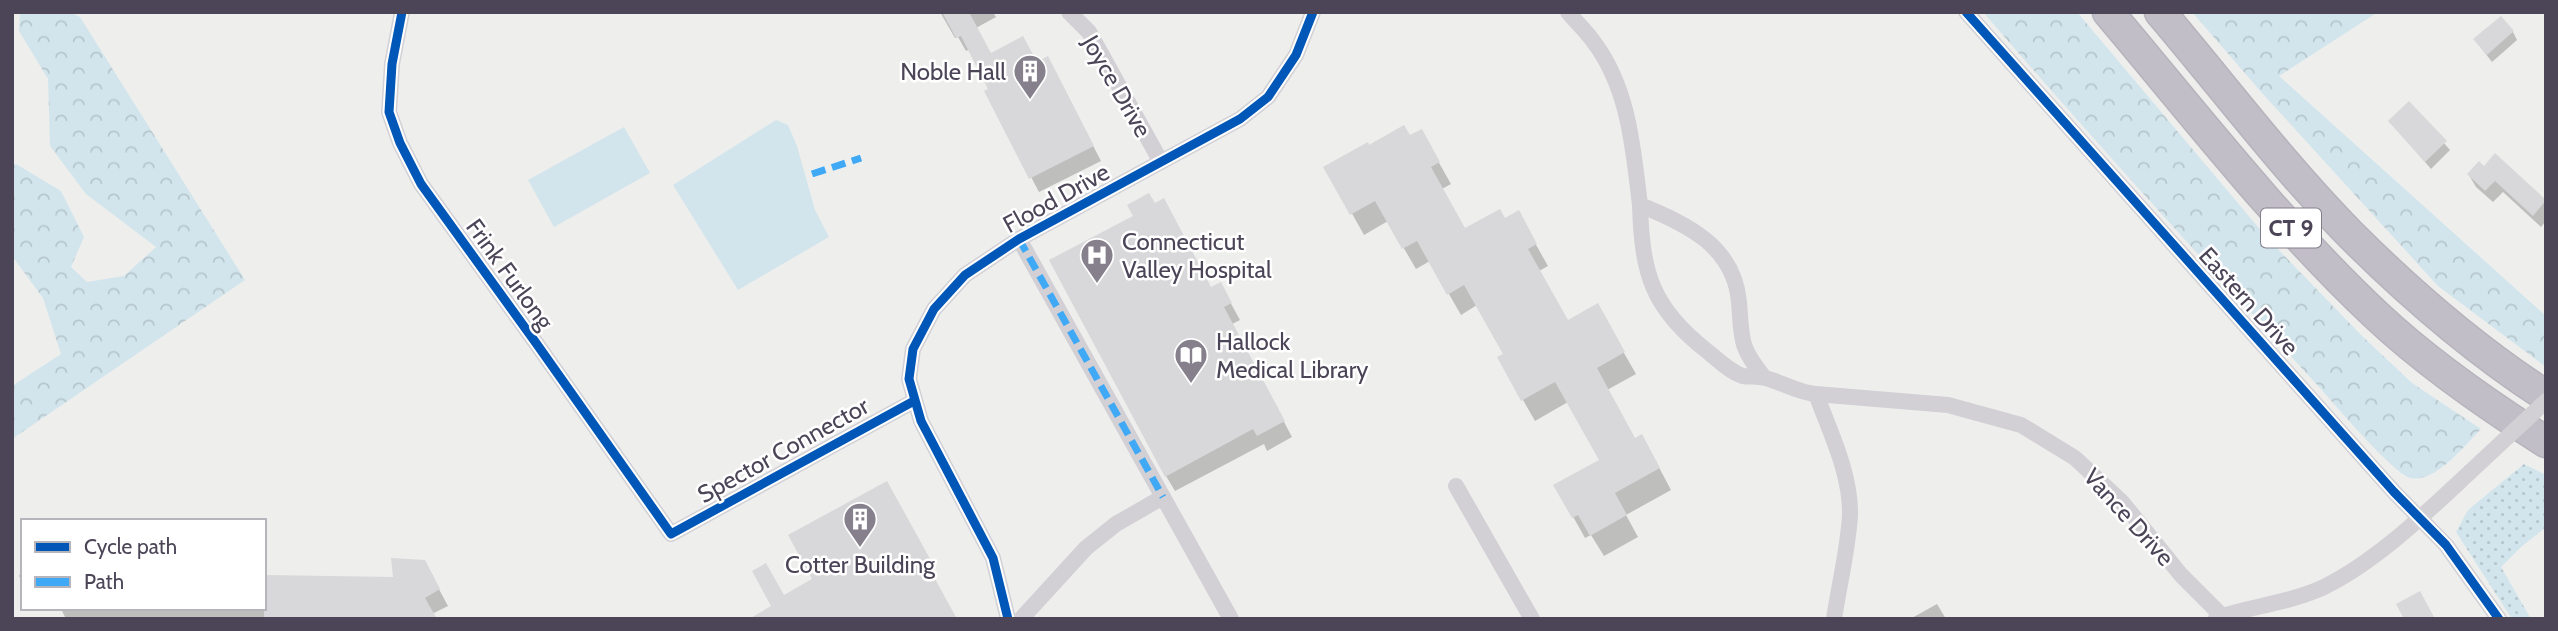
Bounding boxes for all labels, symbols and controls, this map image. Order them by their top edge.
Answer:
street label: Joyce Drive [1076,29,1158,142]
building icon: Noble Hall [1011,52,1049,101]
place label: Noble Hall [900,57,1006,86]
street label: Flood Drive [998,157,1114,239]
road number: CT 9 [2261,208,2321,247]
street label: Frink Furlong [460,213,560,336]
place label: Connecticut Valley Hospital [1122,227,1272,284]
hospital icon: Connecticut Valley Hospital [1078,236,1116,285]
street label: Eastern Drive [2193,241,2305,361]
place label: Hallock Medical Library [1216,327,1368,384]
library icon: Hallock Medical Library [1172,336,1210,385]
street label: Spector Connector [692,391,874,509]
street label: Vance Drive [2078,462,2180,572]
building icon: Cotter Building [841,500,879,549]
legend [21,519,266,610]
text: Cycle path [84,534,177,559]
place label: Cotter Building [785,550,936,579]
text: Path [84,569,124,594]

